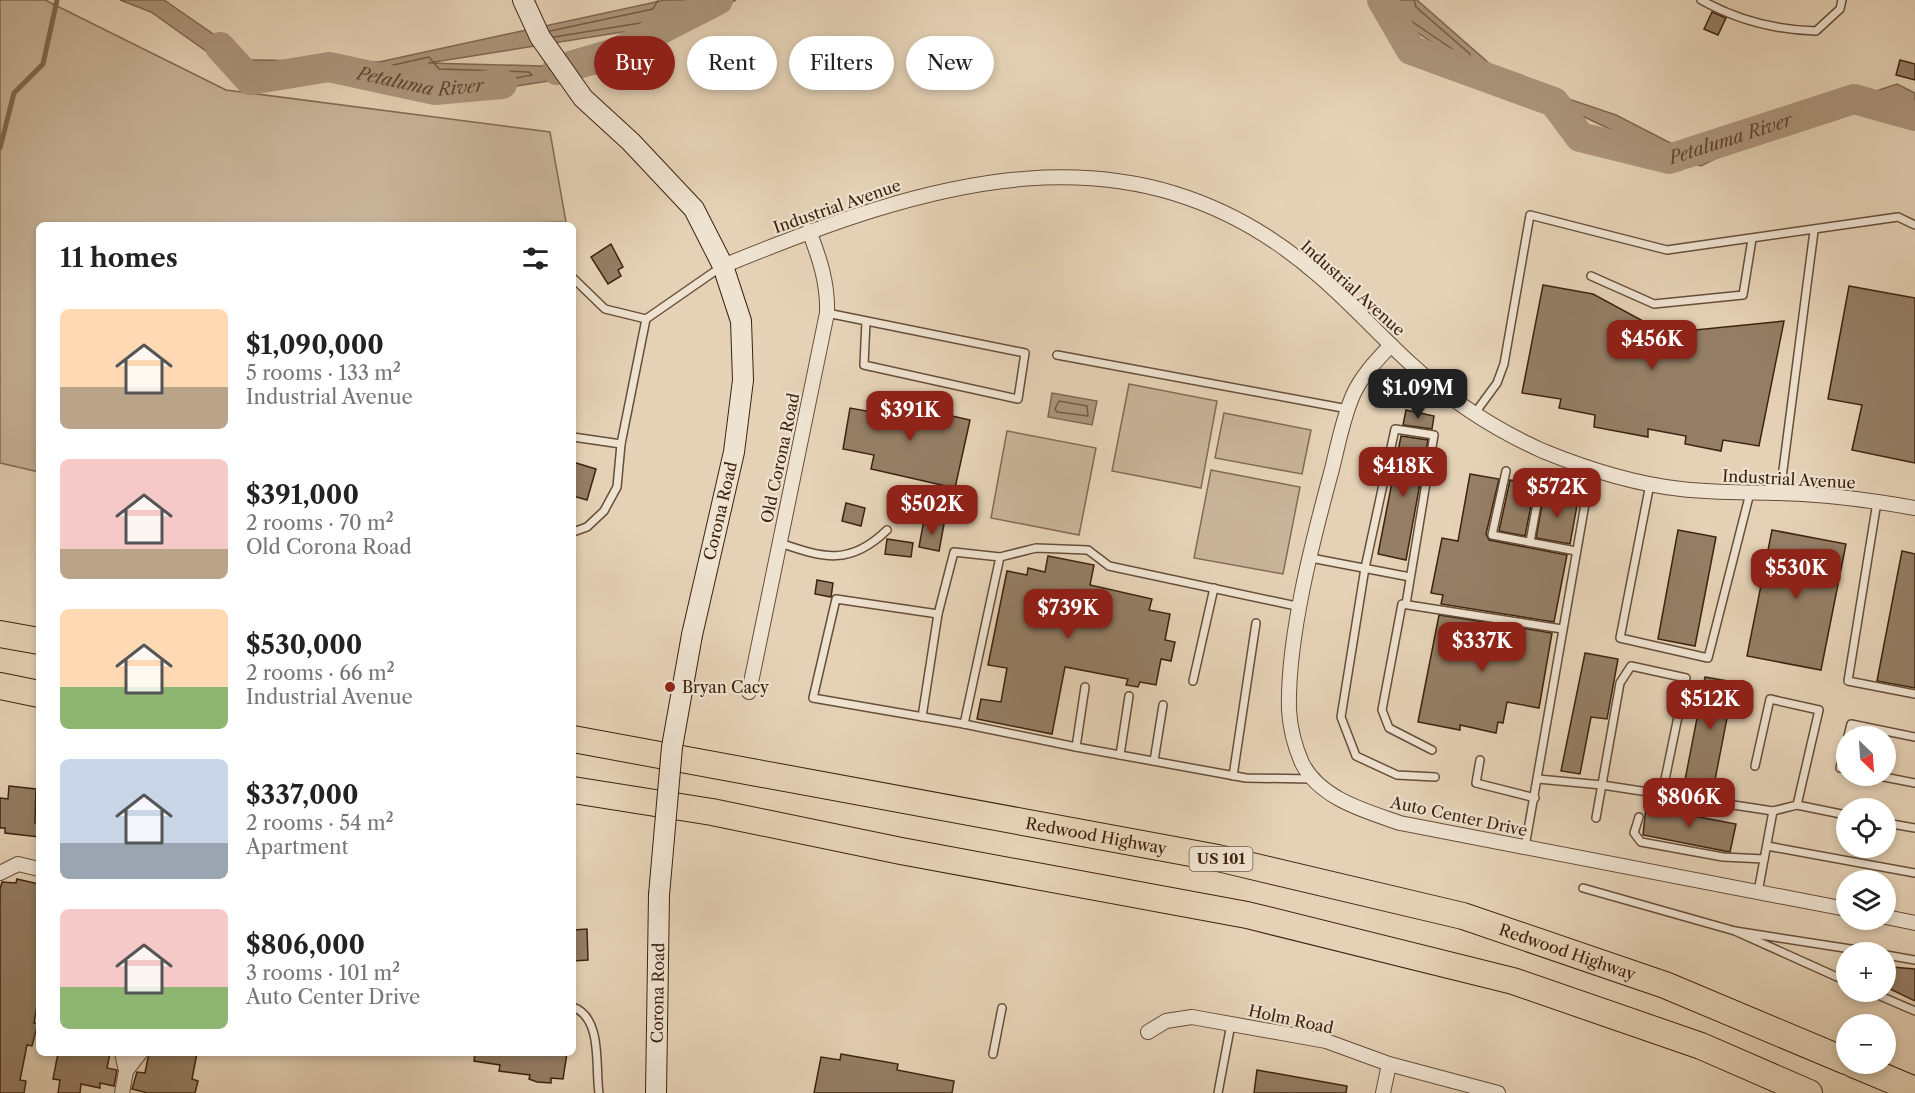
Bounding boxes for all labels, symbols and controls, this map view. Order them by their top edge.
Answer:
chip: Buy [594,36,675,90]
chip: Rent [687,36,777,90]
chip: Filters [789,36,894,90]
chip: New [906,36,994,90]
water label: Petaluma River [353,62,487,101]
water label: Petaluma River [1664,108,1797,170]
street label: Industrial Avenue [771,175,903,237]
street label: Industrial Avenue [1297,236,1409,340]
text: 11 homes [60,242,178,274]
icon: filters [519,242,552,275]
pin: $456K [1610,320,1694,371]
text: $456K [1621,327,1683,351]
text: $1,090,000 [246,329,384,361]
icon: home [108,333,180,405]
text: 5 rooms · 133 m² [246,361,401,385]
pin: $1.09M [1369,369,1467,420]
text: $1.09M [1382,376,1454,400]
text: Industrial Avenue [246,385,413,409]
street label: Old Corona Road [756,391,804,525]
pin: $391K [868,391,952,442]
text: $391K [880,398,940,422]
pin: $418K [1361,447,1445,498]
text: $418K [1373,454,1433,478]
street label: Corona Road [699,460,741,562]
street label: Industrial Avenue [1722,466,1856,492]
pin: $572K [1515,468,1599,519]
text: $572K [1527,475,1587,499]
text: $391,000 [246,479,359,511]
icon: home [108,483,180,555]
pin: $502K [890,485,974,536]
text: $502K [901,492,963,516]
text: 2 rooms · 70 m² [246,511,394,535]
text: Old Corona Road [246,535,412,559]
pin: $530K [1754,549,1838,600]
text: $530K [1765,556,1827,580]
pin: $739K [1026,589,1110,640]
text: $739K [1038,596,1098,620]
pin: $337K [1440,622,1524,673]
text: $530,000 [246,629,362,661]
text: $337K [1452,629,1512,653]
icon: home [108,633,180,705]
text: 2 rooms · 66 m² [246,661,395,685]
place label: Bryan Cacy [682,677,770,697]
marker: Bryan Cacy [663,680,677,694]
pin: $512K [1668,680,1752,731]
text: Industrial Avenue [246,685,413,709]
text: $512K [1681,687,1740,711]
north arrow [1836,726,1896,786]
map controls [1836,726,1896,1074]
pin: $806K [1647,778,1731,829]
text: $337,000 [246,779,359,811]
icon: home [108,783,180,855]
text: $806K [1657,785,1721,809]
street label: Auto Center Drive [1388,792,1529,840]
button: locate [1836,798,1896,858]
text: 2 rooms · 54 m² [246,811,394,835]
street label: Redwood Highway [1024,813,1169,859]
text: Apartment [246,835,349,859]
road number: US 101 [1190,847,1252,871]
button: layers [1836,870,1896,930]
street label: Redwood Highway [1496,919,1639,985]
text: $806,000 [246,929,365,961]
icon: home [108,933,180,1005]
street label: Corona Road [647,942,668,1043]
button: + [1836,942,1896,1002]
text: 3 rooms · 101 m² [246,961,400,985]
text: Auto Center Drive [246,985,420,1009]
street label: Holm Road [1247,1000,1336,1038]
button: − [1836,1014,1896,1074]

